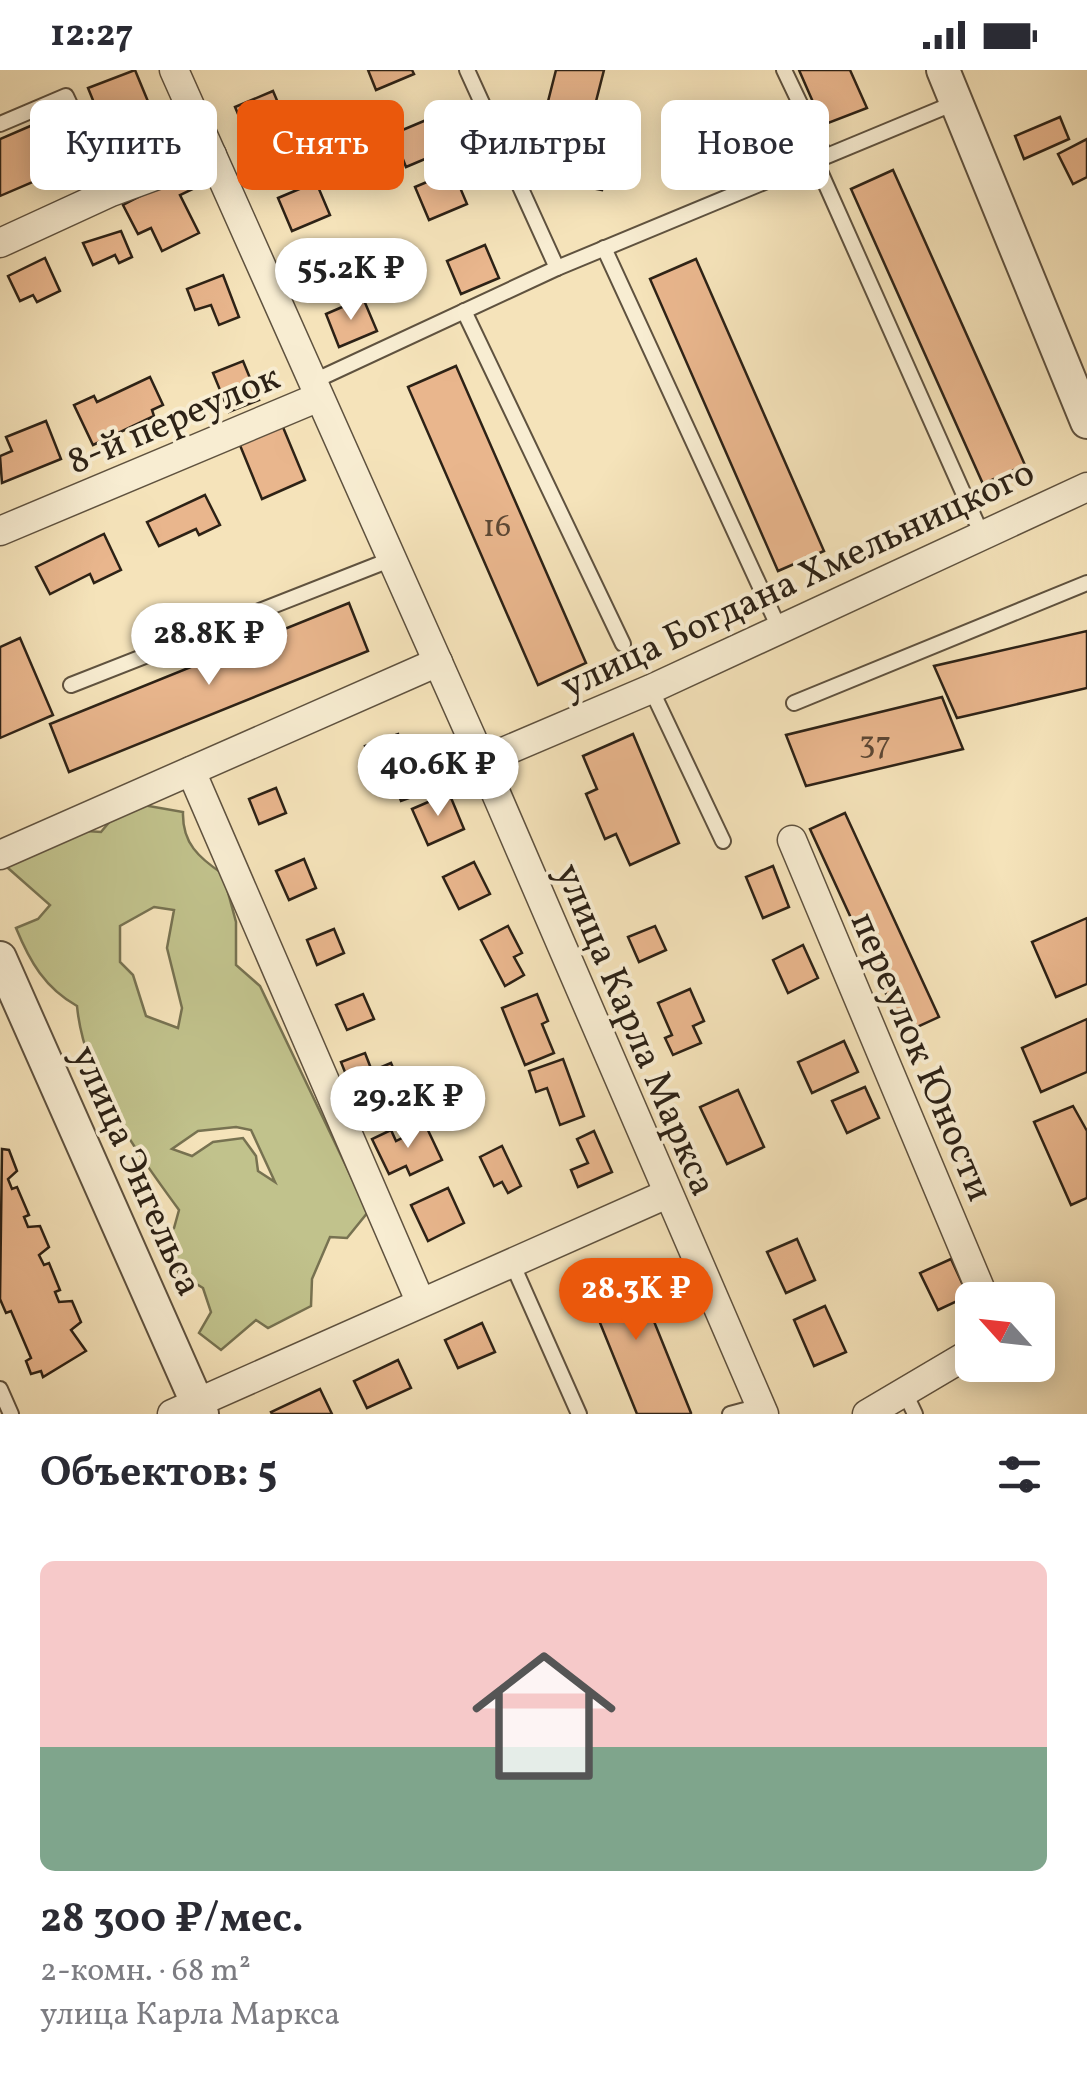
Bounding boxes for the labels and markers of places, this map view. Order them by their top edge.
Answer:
pin: 55.2K ₽ [259,238,443,323]
pin: 28.8K ₽ [117,603,301,688]
pin: 40.6K ₽ [346,734,530,819]
pin: 29.2K ₽ [316,1066,500,1151]
pin: 28.3K ₽ [544,1258,728,1343]

